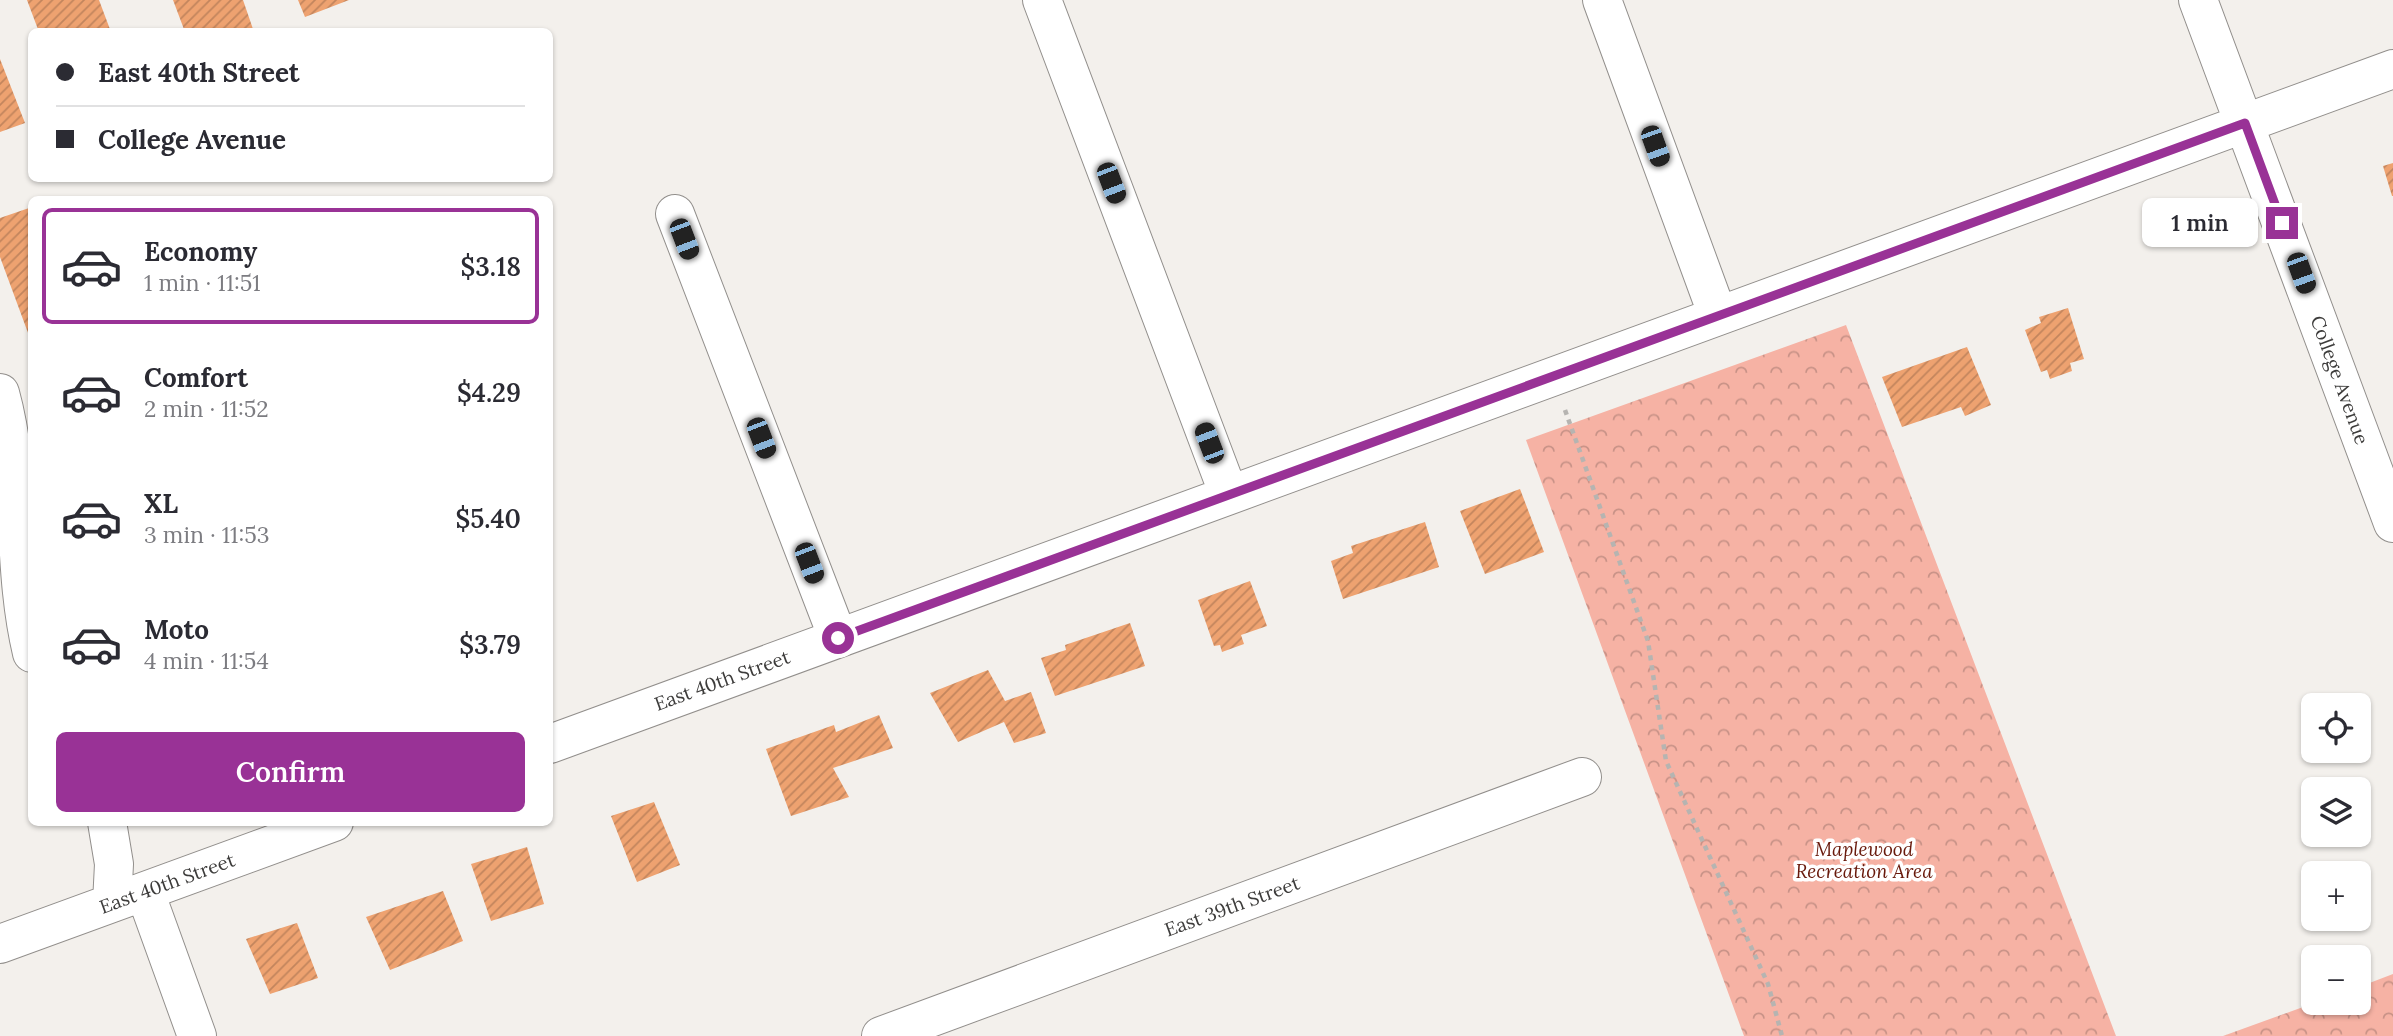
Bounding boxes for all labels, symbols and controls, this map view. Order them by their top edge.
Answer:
text: East 40th Street [98,56,300,89]
text: College Avenue [98,123,286,156]
car [1638,123,1673,169]
car [1094,160,1129,206]
callout: 1 min [2142,198,2258,248]
route end [2266,207,2298,239]
text: 1 min [2171,208,2229,237]
car [667,216,702,262]
icon: car [60,235,123,298]
text: Economy [144,235,257,268]
text: $3.18 [461,250,521,283]
car [2284,250,2319,296]
text: 1 min · 11:51 [144,268,261,297]
street label: College Avenue [2306,312,2374,448]
icon: car [60,361,123,424]
text: Comfort [144,361,248,394]
text: $4.29 [457,376,521,409]
text: 2 min · 11:52 [144,394,269,423]
car [744,415,779,461]
car [1192,420,1227,466]
icon: car [60,487,123,550]
text: XL [144,487,178,520]
text: $5.40 [455,502,521,535]
text: 3 min · 11:53 [144,520,270,549]
car [792,540,827,586]
icon: car [60,613,123,676]
text: Moto [144,613,209,646]
route start [822,622,854,654]
text: $3.79 [459,628,521,661]
street label: East 40th Street [651,644,794,716]
text: 4 min · 11:54 [144,646,269,675]
map controls [2301,693,2371,1015]
button: locate [2301,693,2371,763]
button: Confirm [56,732,525,812]
button: layers [2301,777,2371,847]
park label: Maplewood Recreation Area [1795,837,1933,883]
street label: East 40th Street [96,847,239,919]
button: + [2301,861,2371,931]
street label: East 39th Street [1161,870,1303,942]
button: − [2301,945,2371,1015]

